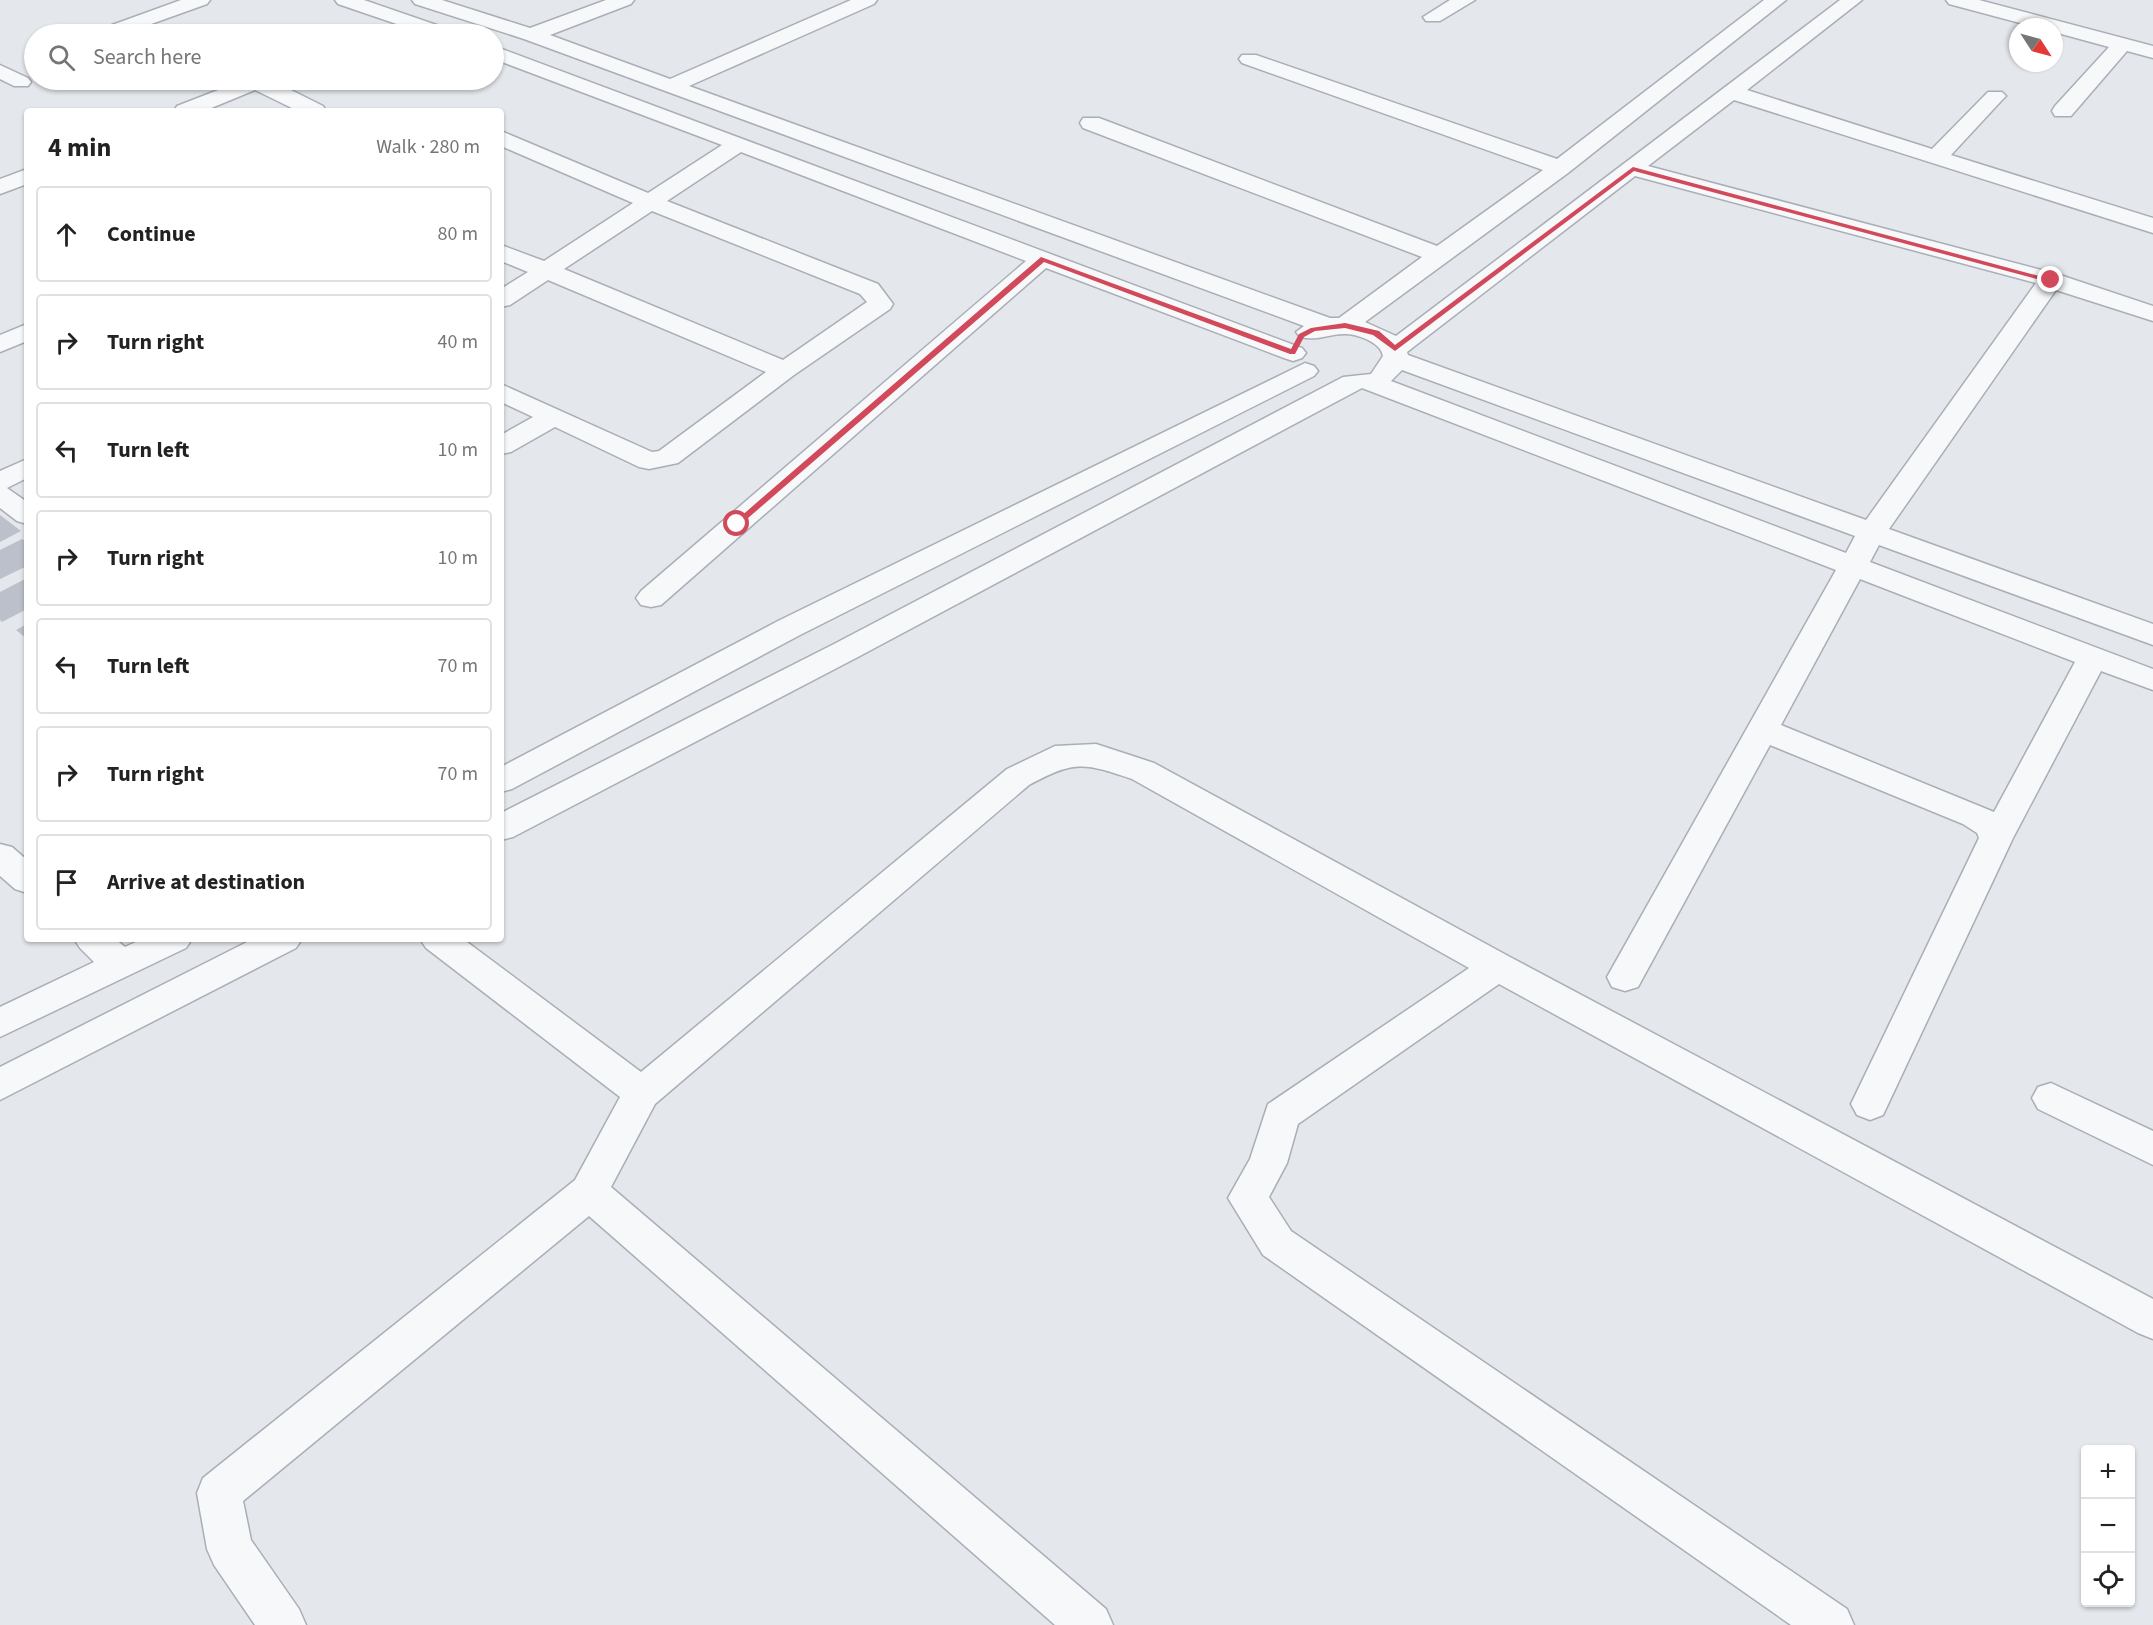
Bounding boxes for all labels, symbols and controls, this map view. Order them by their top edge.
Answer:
north arrow [2009,18,2063,72]
search box [24,24,504,90]
icon: search [45,41,78,74]
text: Search here [93,41,201,73]
text: 4 min [48,129,111,166]
text: Walk · 280 m [376,133,480,161]
icon: ahead [50,218,83,251]
text: Continue [107,218,196,250]
text: 80 m [438,220,478,248]
route end [2037,266,2063,292]
icon: right [50,326,83,359]
text: Turn right [107,326,204,358]
text: 40 m [438,328,478,356]
icon: left [50,434,83,467]
text: Turn left [107,434,189,466]
text: 10 m [438,436,478,464]
route start [723,510,749,536]
icon: right [50,542,83,575]
text: Turn right [107,542,204,574]
text: 10 m [438,544,478,572]
icon: left [50,650,83,683]
text: Turn left [107,650,189,682]
text: 70 m [438,652,478,680]
icon: right [50,758,83,791]
text: Turn right [107,758,204,790]
text: 70 m [438,760,478,788]
icon: arrive [50,866,83,899]
text: Arrive at destination [107,866,305,898]
map controls [2081,1445,2135,1607]
button: + [2081,1445,2135,1499]
button: − [2081,1499,2135,1553]
button: locate [2081,1553,2135,1607]

